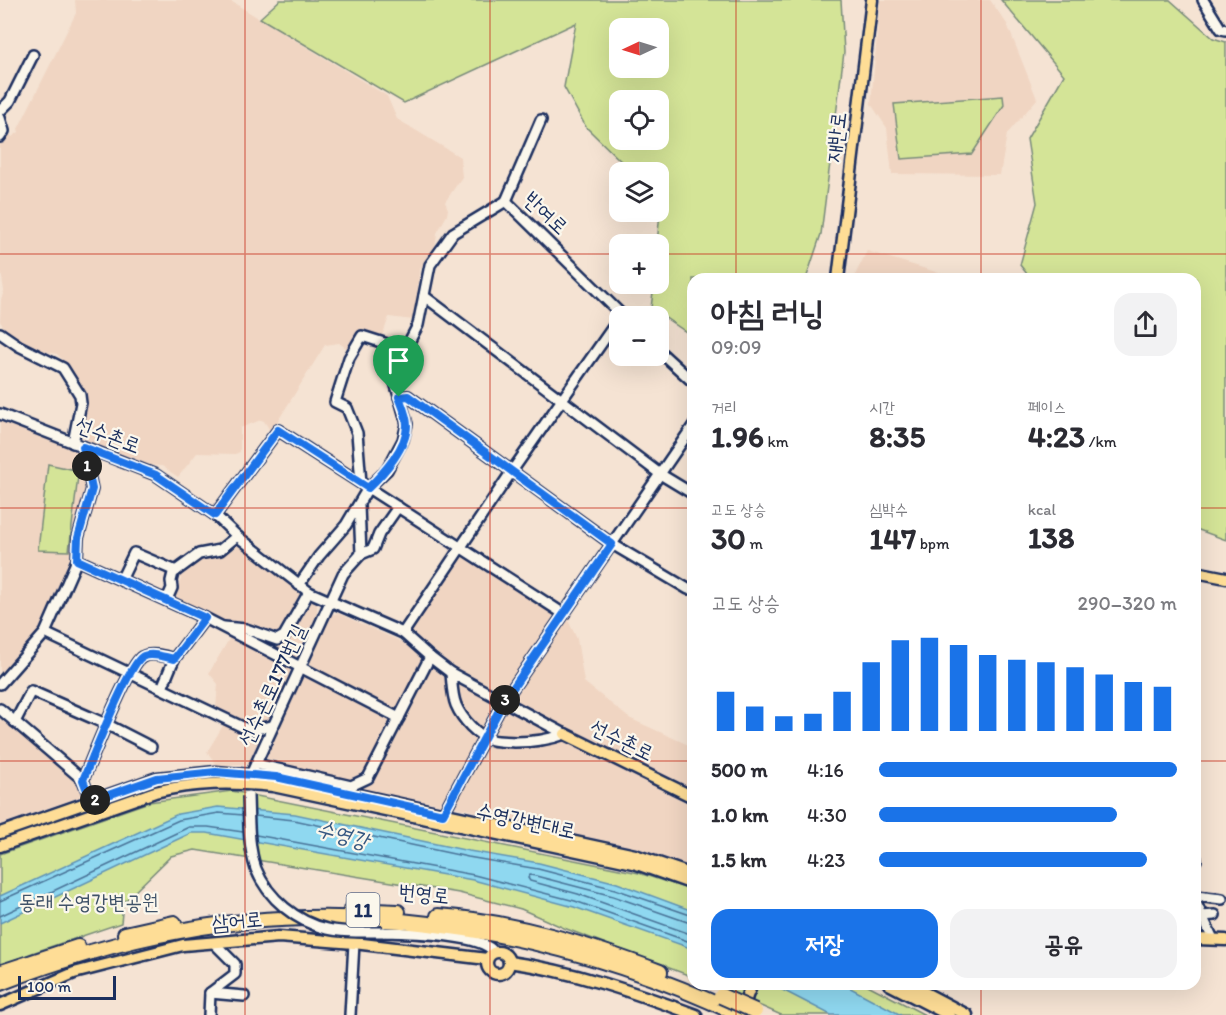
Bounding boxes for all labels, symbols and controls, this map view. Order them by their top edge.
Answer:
north arrow [609,18,669,78]
map controls [609,18,669,366]
button: locate [609,90,669,150]
street label: 재반로 [820,110,851,164]
button: layers [609,162,669,222]
street label: 반여로 [519,186,573,239]
button: + [609,234,669,294]
text: 아침 러닝 [711,293,825,332]
button: share [1114,293,1177,356]
button: − [609,306,669,366]
pin [373,335,424,397]
text: 09:09 [711,335,761,359]
icon: arrive [382,344,415,377]
text: 거리 [711,398,737,417]
text: 시간 [869,398,895,417]
text: 페이스 [1028,398,1066,417]
street label: 선수촌로 [72,411,144,458]
text: 1.96 [711,418,764,455]
text: 8:35 [869,418,925,455]
text: 4:23 [1028,418,1085,455]
text: km [764,432,789,451]
text: /km [1085,432,1117,451]
pin: 1 [72,451,102,481]
text: 1 [83,456,91,475]
text: 고도 상승 [711,500,766,519]
text: 심박수 [869,500,908,519]
text: kcal [1028,500,1056,519]
text: 138 [1028,519,1074,556]
text: 30 [711,520,746,557]
text: 147 [869,520,916,557]
text: m [746,534,763,553]
text: bpm [916,534,949,553]
text: 고도 상승 [711,591,780,615]
text: 290–320 m [1077,591,1177,615]
street label: 선수촌로177번길 [232,620,311,750]
pin: 3 [490,685,520,715]
text: 3 [501,690,509,709]
street label: 선수촌로 [586,714,658,766]
text: 500 m [711,758,767,782]
text: 4:16 [807,758,844,782]
pin: 2 [80,785,110,815]
text: 2 [91,790,99,809]
street label: 수영강변대로 [474,798,578,843]
text: 1.0 km [711,803,768,827]
text: 4:30 [807,803,847,827]
water label: 수영강 [314,814,374,855]
text: 1.5 km [711,848,767,872]
text: 4:23 [807,848,845,872]
street label: 번영로 [398,878,451,909]
park label: 동래 수영강변공원 [19,889,159,914]
road number: 11 [346,893,380,927]
street label: 삼어로 [211,906,263,935]
button: 저장 [711,909,938,978]
button: 공유 [950,909,1177,978]
scale bar [18,973,116,1000]
text: 100 m [27,977,71,996]

